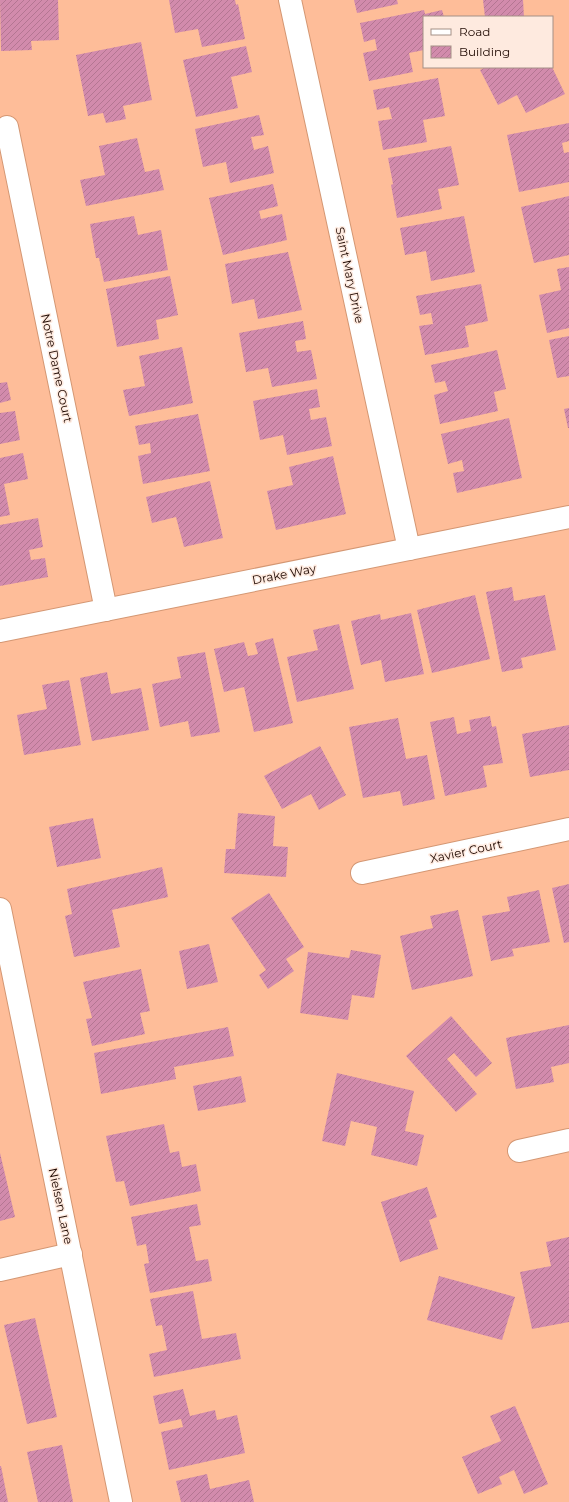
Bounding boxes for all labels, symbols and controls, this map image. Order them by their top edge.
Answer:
legend [423,16,553,68]
text: Road [459,24,490,39]
text: Building [459,44,510,59]
street label: Saint Mary Drive [332,225,368,325]
street label: Notre Dame Court [38,312,76,424]
street label: Drake Way [251,560,318,588]
street label: Xavier Court [429,836,504,866]
street label: Nielsen Lane [46,1167,76,1245]

